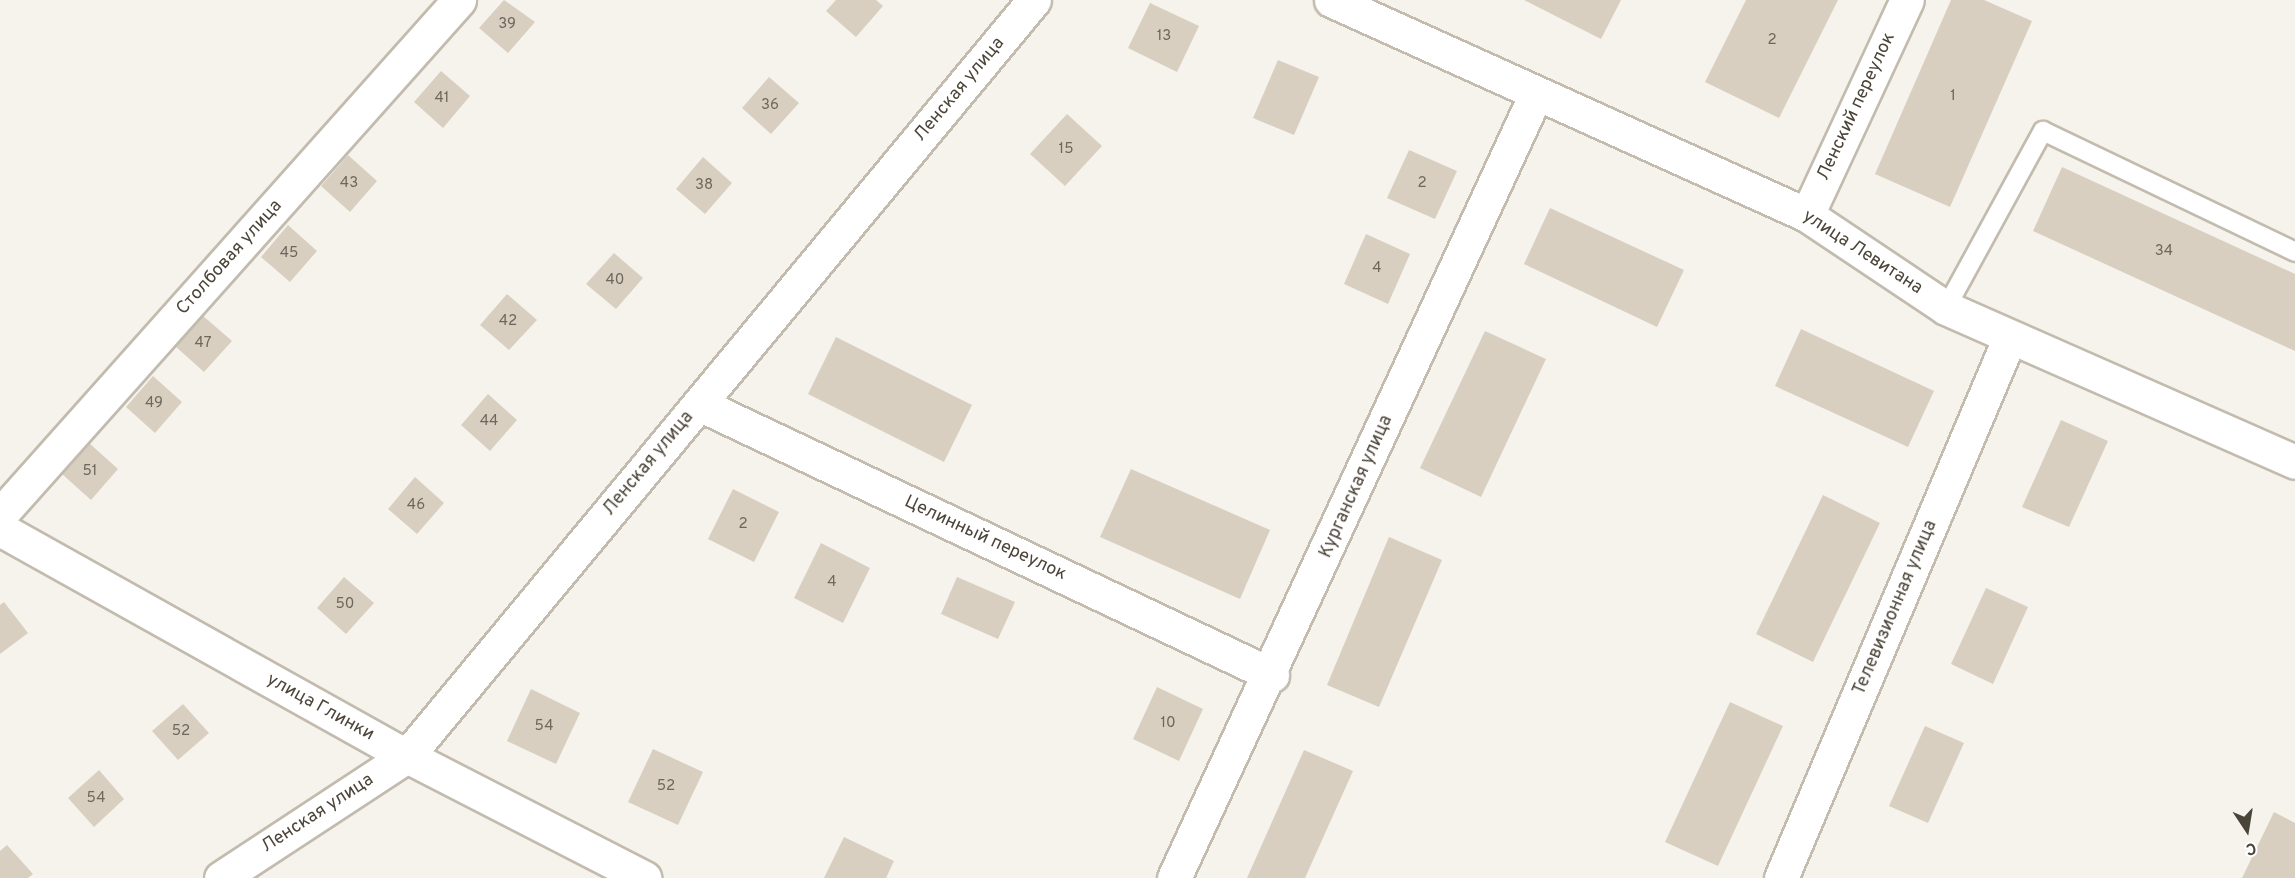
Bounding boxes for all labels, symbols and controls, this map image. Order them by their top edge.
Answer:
house number: 39 [498,16,516,34]
house number: 13 [1157,28,1171,46]
street label: Ленский переулок [1813,30,1901,184]
house number: 2 [1767,32,1777,50]
street label: Ленская улица [910,33,1010,147]
house number: 1 [1950,88,1956,106]
house number: 41 [435,90,449,108]
house number: 36 [761,97,779,115]
house number: 15 [1059,141,1073,159]
house number: 43 [340,175,358,193]
house number: 2 [1417,175,1427,193]
house number: 38 [695,177,713,195]
street label: Столбовая улица [173,196,287,320]
street label: улица Левитана [1798,206,1926,300]
house number: 34 [2155,243,2173,261]
house number: 45 [280,245,298,263]
house number: 4 [1372,260,1382,278]
house number: 40 [606,272,624,290]
house number: 42 [499,313,517,331]
house number: 47 [195,335,211,353]
house number: 49 [145,395,163,413]
street label: Ленская улица [599,407,699,521]
street label: Курганская улица [1316,412,1398,562]
house number: 44 [480,413,498,431]
house number: 51 [83,463,97,481]
street label: Целинный переулок [901,492,1069,586]
house number: 46 [407,497,425,515]
house number: 2 [738,516,748,534]
street label: Телевизионная улица [1849,517,1943,699]
house number: 4 [827,574,837,592]
house number: 50 [336,596,354,614]
street label: улица Глинки [262,670,378,746]
house number: 10 [1160,715,1176,733]
house number: 54 [535,718,553,736]
house number: 52 [172,723,190,741]
street label: Ленская улица [258,770,378,858]
house number: 52 [657,778,675,796]
house number: 54 [87,790,105,808]
north arrow [2217,800,2277,860]
text: С [2244,837,2258,858]

